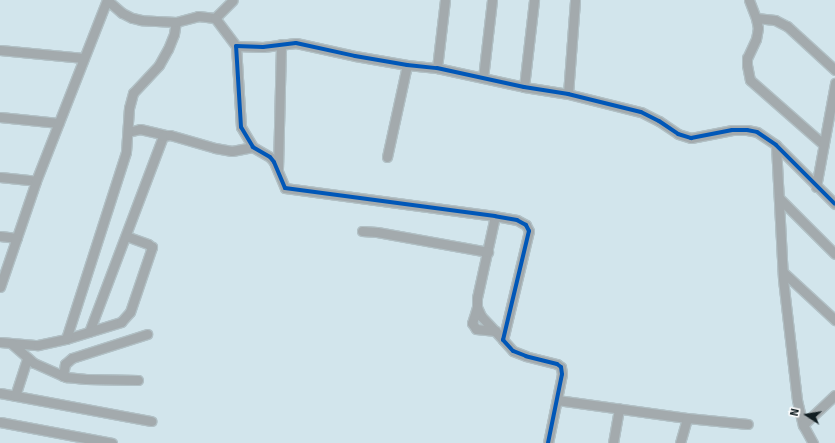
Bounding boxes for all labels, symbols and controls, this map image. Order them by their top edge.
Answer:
north arrow [787,395,827,435]
text: N [788,407,802,417]

